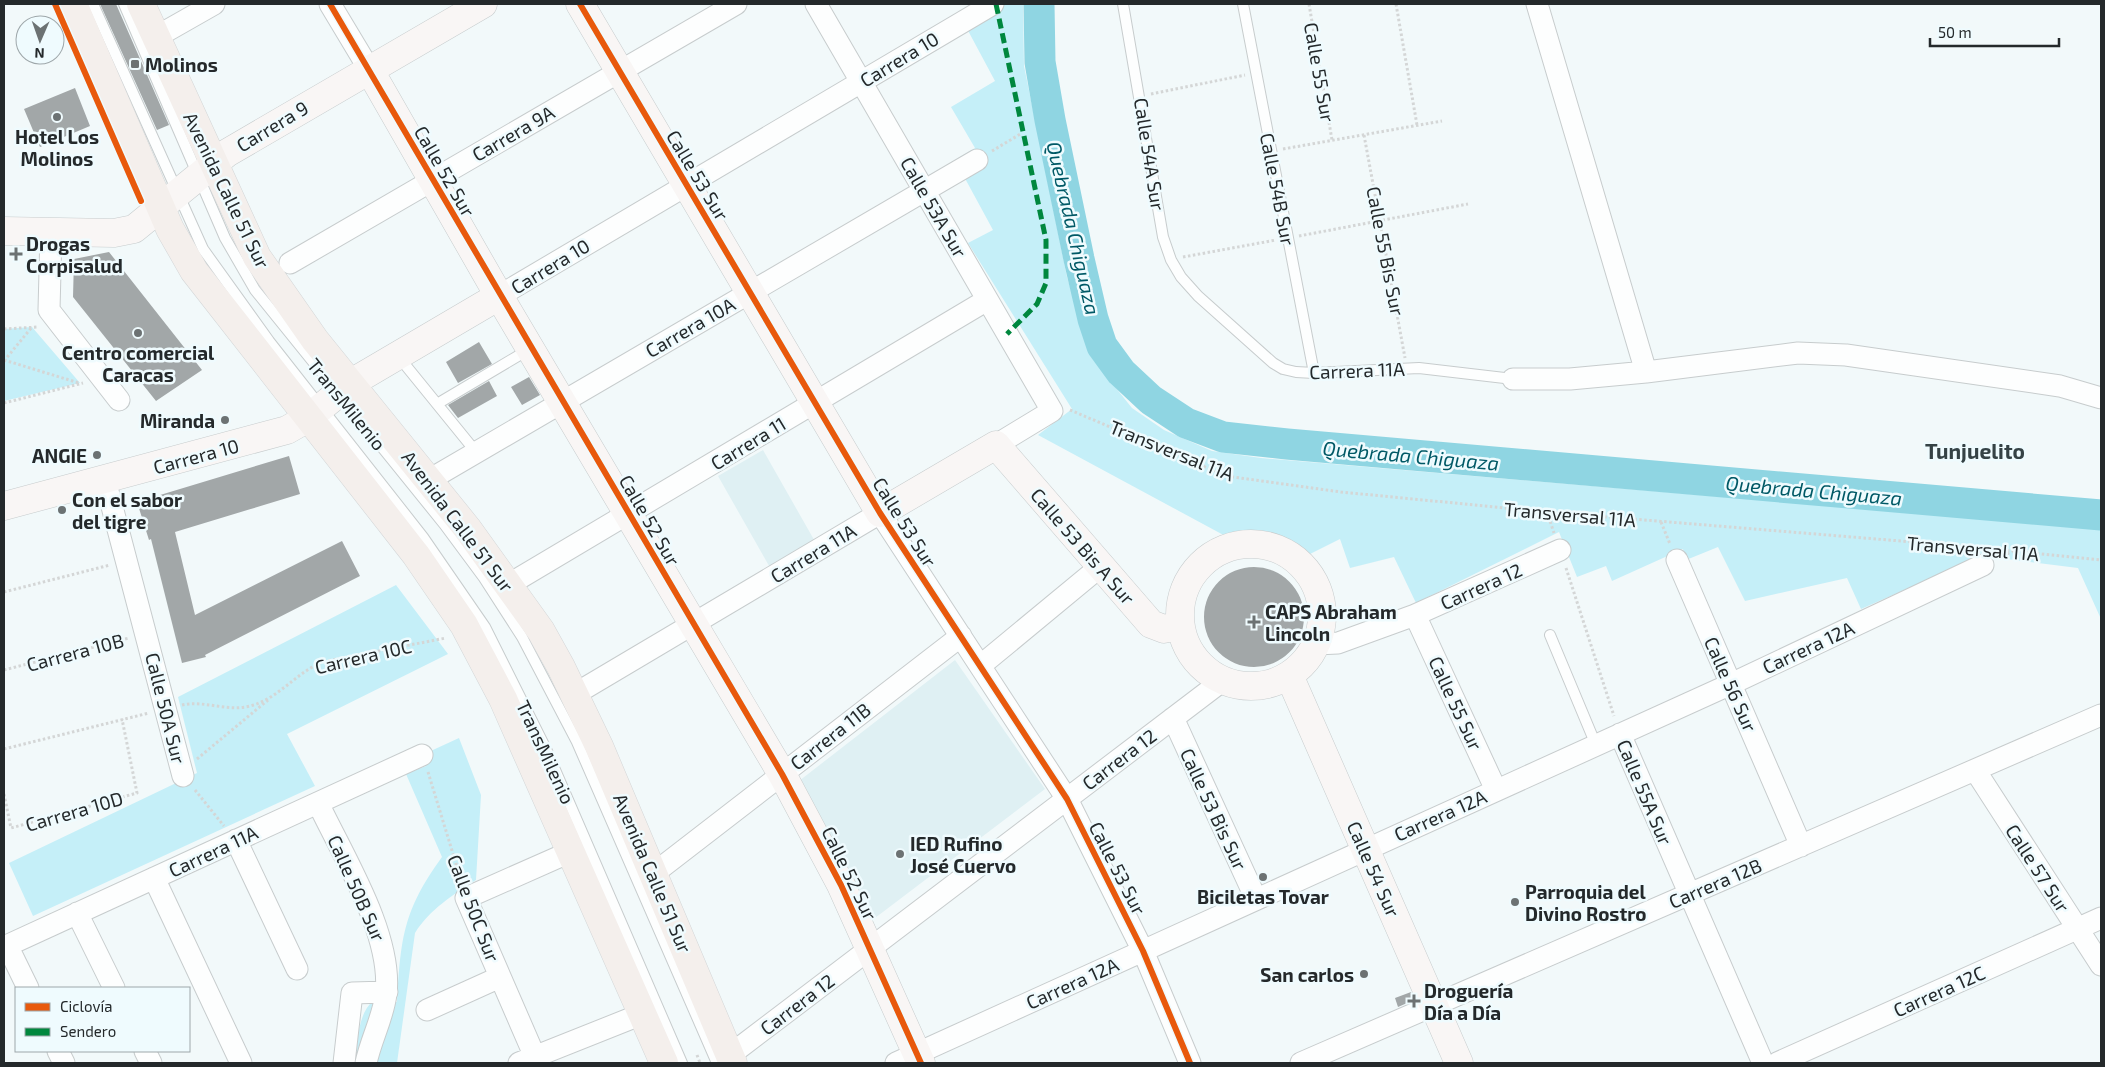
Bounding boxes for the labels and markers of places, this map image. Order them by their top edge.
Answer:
place label: Molinos [145,53,218,76]
marker: Molinos [129,58,141,70]
marker: Hotel Los Molinos [51,111,63,123]
place label: Hotel Los Molinos [15,125,99,170]
place label: Drogas Corpisalud [26,232,123,277]
marker: Drogas Corpisalud [10,248,22,260]
marker: Centro comercial Caracas [132,327,144,339]
place label: Centro comercial Caracas [62,341,215,386]
place label: Miranda [140,409,215,432]
marker: Miranda [219,414,231,426]
place label: ANGIE [32,444,87,467]
marker: ANGIE [91,449,103,461]
place label: Con el sabor del tigre [72,488,182,533]
marker: Con el sabor del tigre [56,504,68,516]
place label: CAPS Abraham Lincoln [1265,600,1397,645]
marker: CAPS Abraham Lincoln [1247,615,1261,629]
place label: IED Rufino José Cuervo [910,832,1016,877]
marker: IED Rufino José Cuervo [894,848,906,860]
marker: Biciletas Tovar [1257,871,1269,883]
place label: Parroquia del Divino Rostro [1525,880,1647,925]
place label: Biciletas Tovar [1197,885,1329,908]
marker: Parroquia del Divino Rostro [1509,896,1521,908]
place label: San carlos [1260,963,1354,986]
marker: San carlos [1358,968,1370,980]
place label: Droguería Día a Día [1424,979,1513,1024]
marker: Droguería Día a Día [1408,995,1420,1007]

